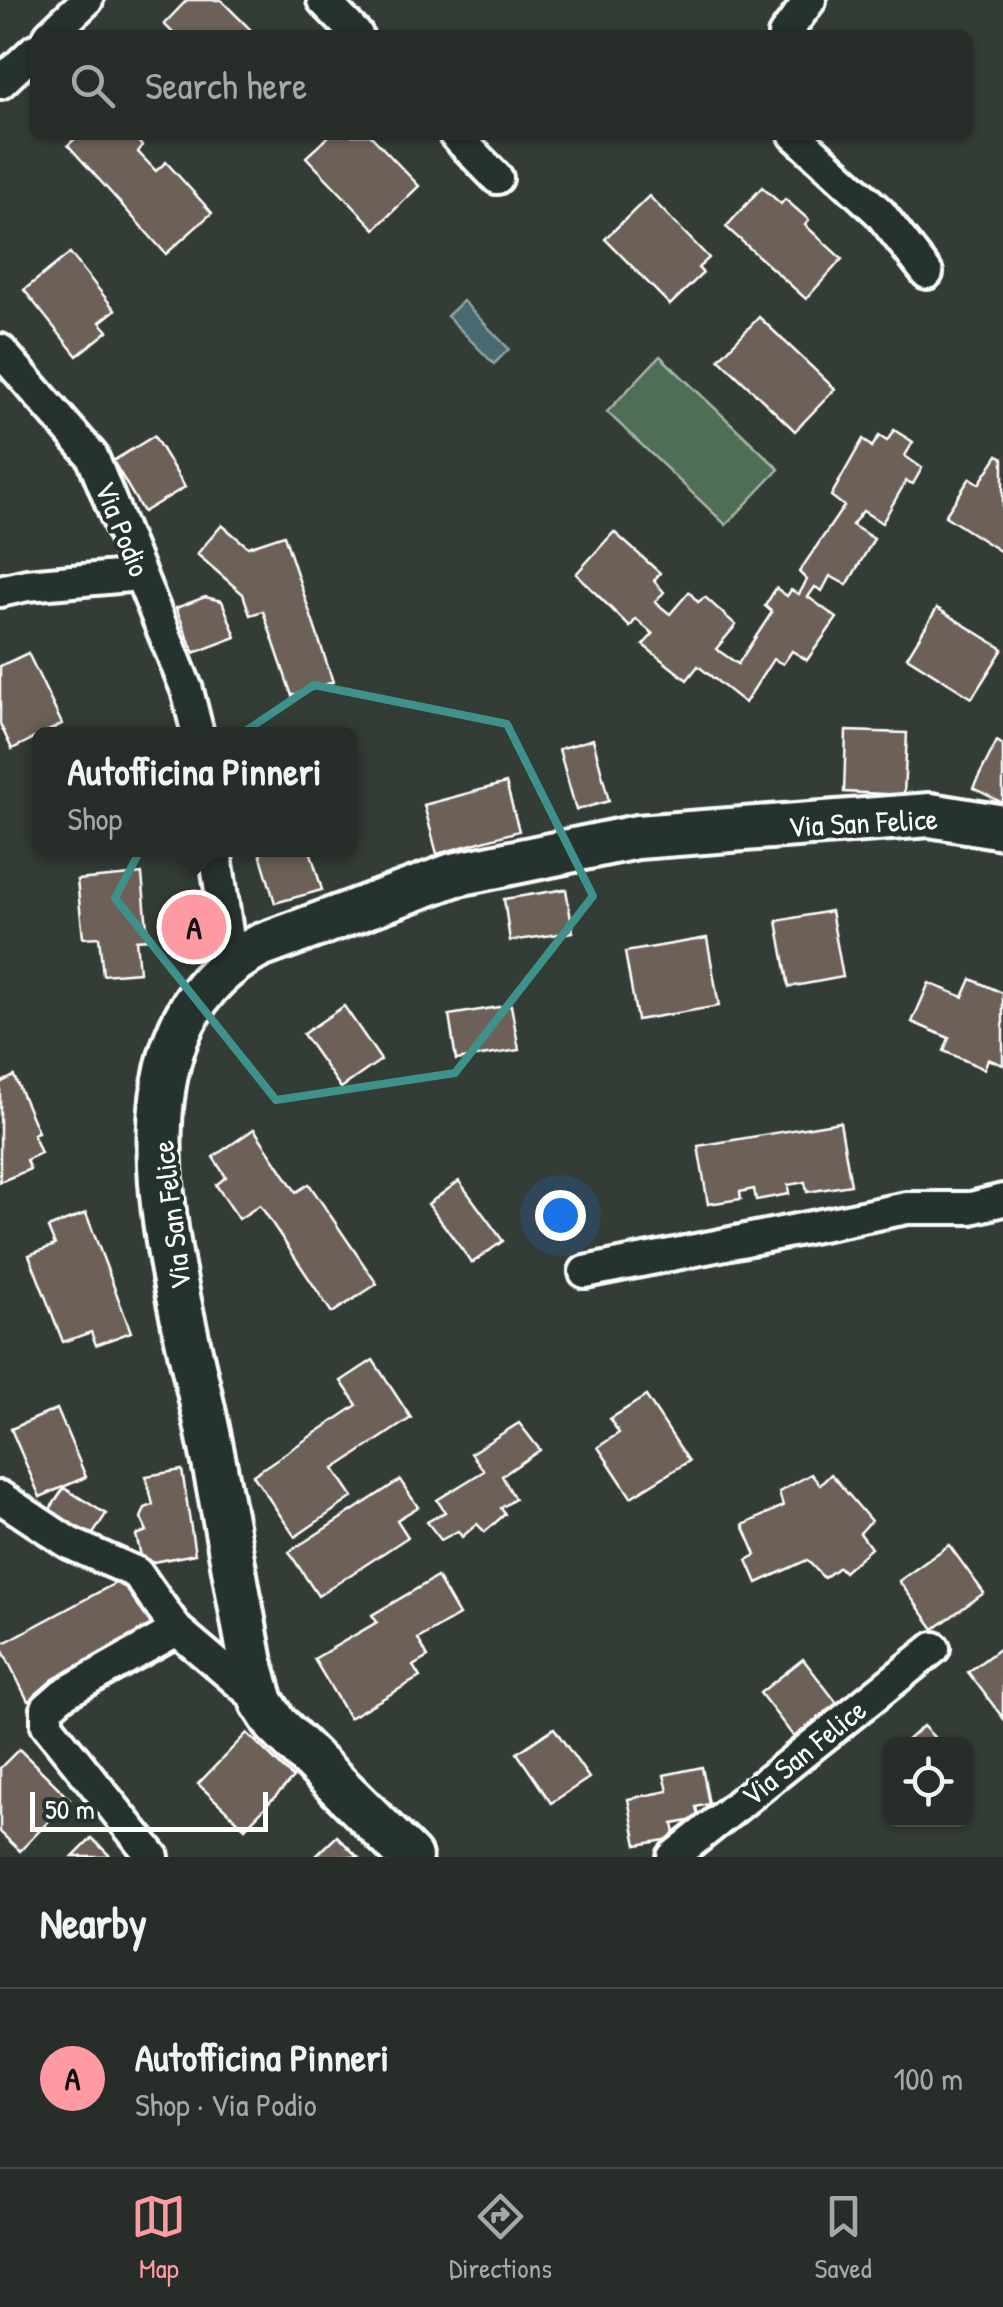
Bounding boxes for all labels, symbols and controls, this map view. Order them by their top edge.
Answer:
search box [30,30,973,140]
icon: search [65,58,120,113]
text: Search here [145,59,307,111]
street label: Via Podio [86,475,160,582]
popup [32,727,357,857]
text: Autofficina Pinneri [67,745,322,797]
text: Shop [67,797,122,840]
street label: Via San Felice [787,798,939,846]
pin: A [162,890,226,964]
street label: Via San Felice [142,1138,200,1292]
your location [535,1190,586,1241]
street label: Via San Felice [733,1690,874,1815]
map controls [883,1737,973,1827]
button: locate [883,1737,973,1827]
scale bar [30,1787,268,1832]
text: 50 m [45,1790,95,1828]
text: Nearby [40,1894,147,1951]
text: Autofficina Pinneri [135,2031,389,2083]
text: A [65,2057,80,2100]
text: 100 m [894,2057,963,2100]
text: Shop · Via Podio [135,2083,317,2126]
tab: Map [131,2189,186,2287]
tab: Directions [449,2189,552,2287]
tab: Saved [815,2189,872,2287]

